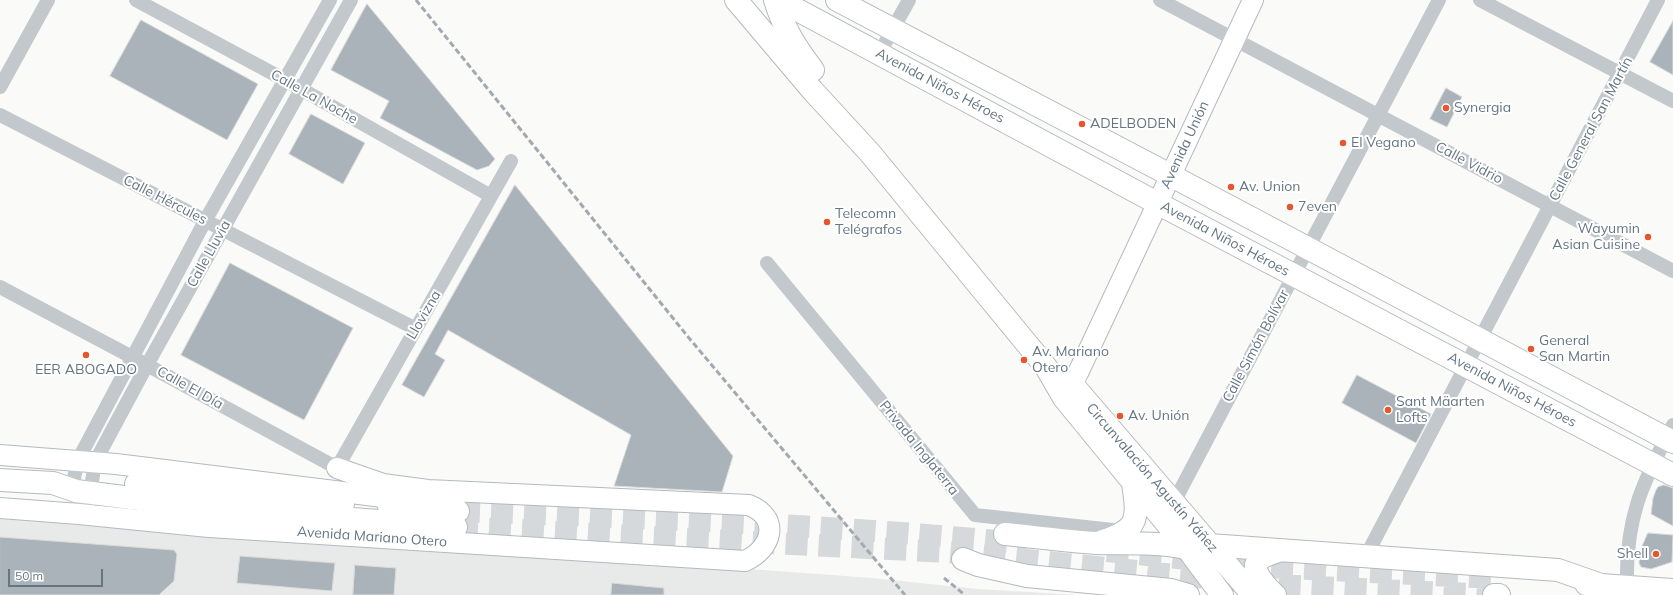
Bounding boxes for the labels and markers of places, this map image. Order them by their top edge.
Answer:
place label: Synergia [1454,100,1511,116]
marker: Synergia [1441,103,1451,113]
place label: ADELBODEN [1090,116,1176,132]
marker: ADELBODEN [1077,119,1087,129]
place label: El Vegano [1351,135,1416,151]
marker: El Vegano [1338,138,1348,148]
place label: Av. Union [1239,179,1300,195]
marker: Av. Union [1226,182,1236,192]
place label: 7even [1298,199,1337,215]
marker: 7even [1285,202,1295,212]
place label: Telecomn Telégrafos [835,206,902,238]
marker: Telecomn Telégrafos [822,217,832,227]
place label: Wayumin Asian Cuisine [1552,221,1640,254]
marker: Wayumin Asian Cuisine [1643,232,1653,242]
place label: General San Martin [1539,333,1610,366]
place label: Av. Mariano Otero [1032,344,1109,376]
marker: General San Martin [1526,344,1536,354]
marker: EER ABOGADO [81,350,91,360]
marker: Av. Mariano Otero [1019,355,1029,365]
place label: EER ABOGADO [35,362,137,378]
place label: Sant Mäarten Lofts [1396,394,1485,426]
marker: Sant Mäarten Lofts [1383,405,1393,415]
place label: Av. Unión [1128,408,1189,424]
marker: Av. Unión [1115,411,1125,421]
place label: Shell [1617,546,1648,562]
marker: Shell [1651,549,1661,559]

